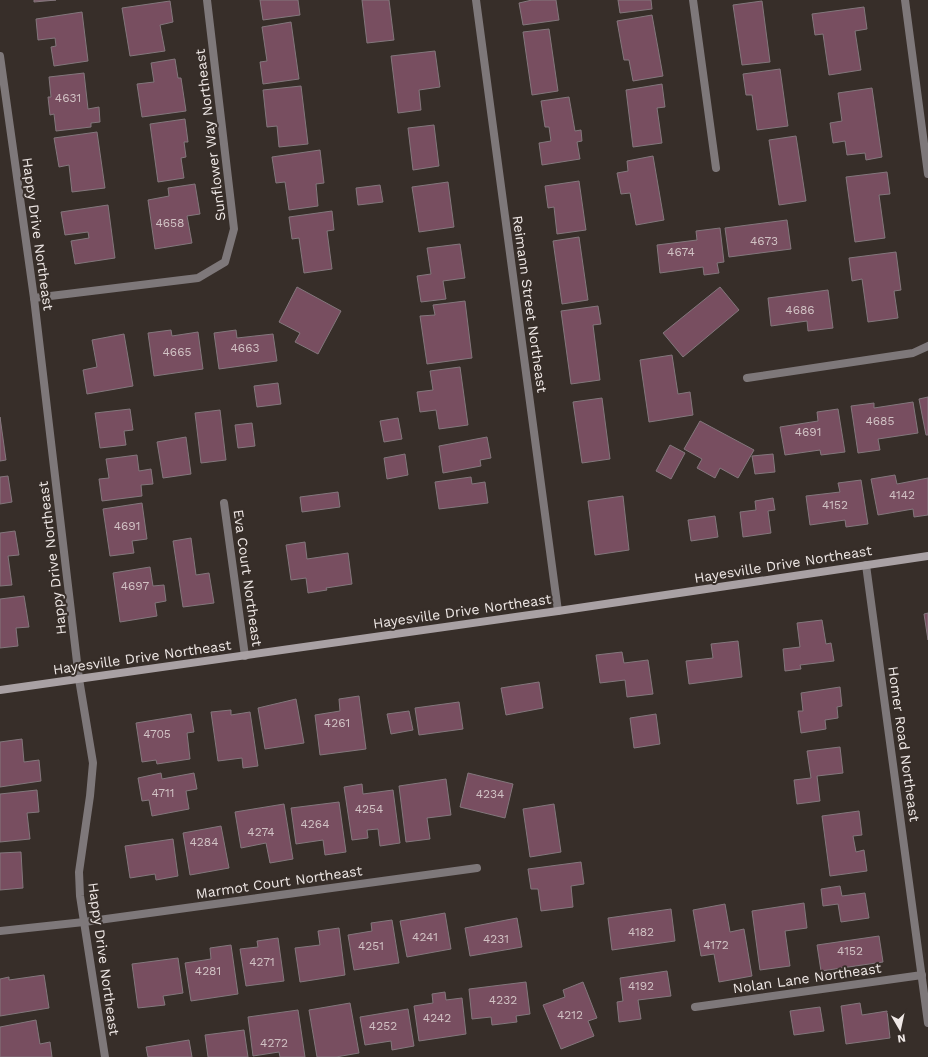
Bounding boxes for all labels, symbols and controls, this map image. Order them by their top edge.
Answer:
street label: Sunflower Way Northeast [191,48,228,222]
house number: 4631 [55,91,81,105]
street label: Happy Drive Northeast [19,156,57,312]
street label: Reimann Street Northeast [510,214,550,394]
house number: 4658 [155,216,185,230]
house number: 4673 [750,234,778,248]
house number: 4674 [667,245,695,259]
house number: 4686 [785,303,815,317]
house number: 4663 [231,341,259,355]
house number: 4665 [163,345,191,359]
house number: 4685 [865,414,895,428]
house number: 4691 [795,425,821,439]
street label: Happy Drive Northeast [35,480,69,636]
house number: 4142 [889,488,915,502]
house number: 4152 [822,498,848,512]
street label: Eva Court Northeast [230,508,266,648]
house number: 4691 [114,519,140,533]
street label: Hayesville Drive Northeast [693,542,873,586]
house number: 4697 [121,579,150,593]
street label: Hayesville Drive Northeast [372,591,552,631]
street label: Hayesville Drive Northeast [52,637,232,677]
street label: Homer Road Northeast [885,665,923,823]
house number: 4261 [324,716,350,730]
house number: 4705 [143,727,171,741]
house number: 4711 [152,786,174,800]
house number: 4234 [476,787,504,801]
house number: 4254 [355,802,383,816]
house number: 4264 [301,817,329,831]
house number: 4274 [247,825,275,839]
house number: 4284 [189,835,219,849]
street label: Marmot Court Northeast [195,862,363,902]
street label: Happy Drive Northeast [85,881,123,1037]
house number: 4182 [628,925,654,939]
house number: 4241 [412,930,438,944]
house number: 4231 [483,932,509,946]
house number: 4172 [703,938,729,952]
house number: 4251 [358,939,384,953]
house number: 4152 [837,944,863,958]
house number: 4271 [249,955,275,969]
street label: Nolan Lane Northeast [732,960,882,996]
house number: 4281 [195,964,221,978]
house number: 4192 [628,979,654,993]
house number: 4232 [489,993,517,1007]
house number: 4212 [557,1008,583,1022]
north arrow [880,1009,920,1049]
house number: 4242 [423,1011,451,1025]
house number: 4252 [369,1019,397,1033]
text: N [896,1031,907,1045]
house number: 4272 [260,1036,288,1050]

